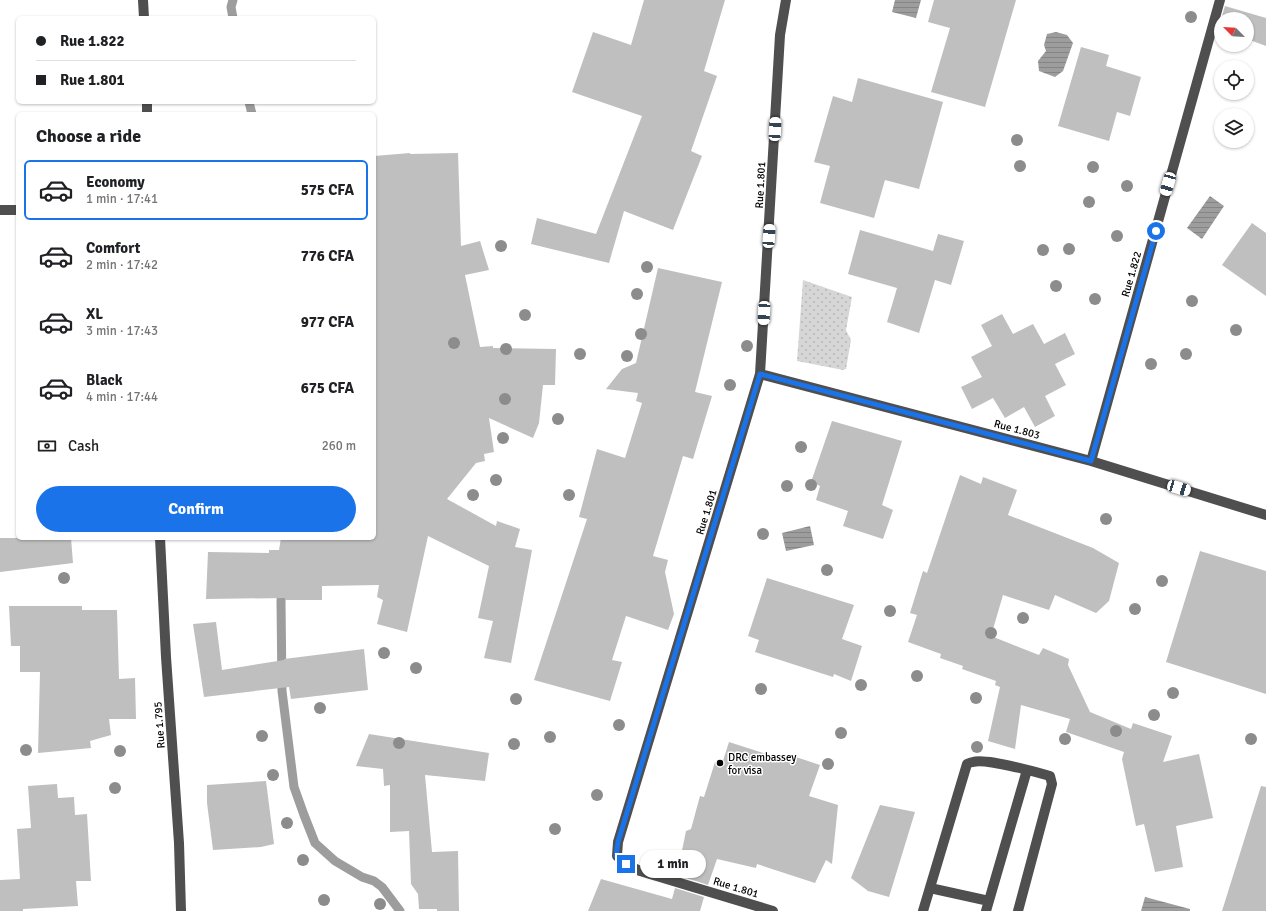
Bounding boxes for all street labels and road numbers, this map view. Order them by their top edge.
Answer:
street label: Rue 1.801 [753,161,768,209]
street label: Rue 1.822 [1119,250,1144,298]
street label: Rue 1.803 [993,417,1041,442]
street label: Rue 1.801 [693,488,720,536]
street label: Rue 1.795 [151,701,168,749]
street label: Rue 1.801 [712,874,760,901]

